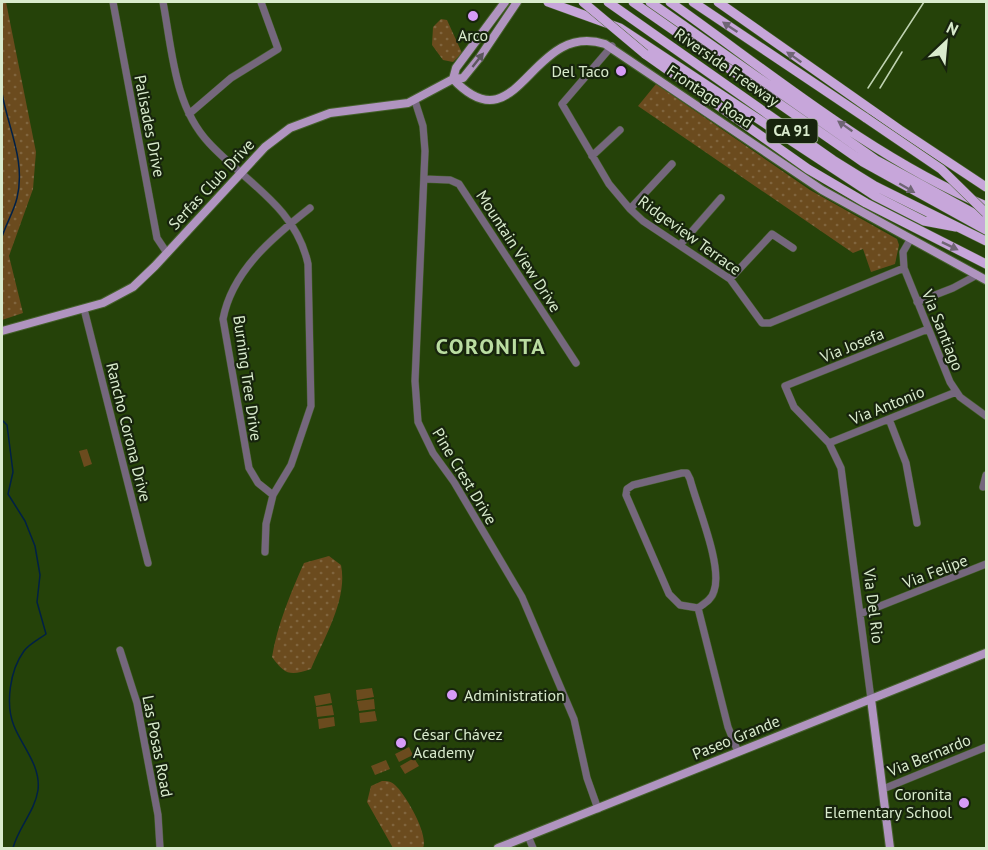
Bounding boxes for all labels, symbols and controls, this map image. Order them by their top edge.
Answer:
marker: Arco [466,9,480,23]
north arrow [916,12,976,72]
text: N [943,17,962,40]
one-way arrow [722,21,739,32]
street label: Riverside Freeway [671,23,784,111]
place label: Arco [458,25,488,45]
one-way arrow [787,51,803,63]
one-way arrow [471,52,483,67]
street label: Frontage Road [663,60,757,132]
place label: Del Taco [551,61,609,81]
marker: Del Taco [614,64,628,78]
street label: Palisades Drive [130,73,170,179]
road number: CA 91 [766,119,818,143]
one-way arrow [837,120,853,132]
street label: Serfas Club Drive [164,134,258,234]
one-way arrow [899,183,916,193]
street label: Mountain View Drive [472,186,566,316]
street label: Ridgeview Terrace [635,191,745,279]
one-way arrow [942,241,959,251]
street label: Via Santiago [917,286,968,373]
street label: Burning Tree Drive [229,314,267,442]
street label: Via Josefa [816,323,887,367]
district label: CORONITA [436,332,546,360]
street label: Rancho Corona Drive [102,360,156,504]
street label: Via Antonio [846,381,927,429]
street label: Pine Crest Drive [428,424,502,528]
street label: Via Felipe [899,550,970,593]
street label: Via Del Rio [859,566,889,645]
place label: Administration [464,685,565,705]
marker: Administration [445,688,459,702]
street label: Las Posas Road [138,693,178,799]
street label: Paseo Grande [689,710,783,764]
place label: César Chávez Academy [413,724,503,762]
street label: Via Bernardo [884,729,973,781]
marker: César Chávez Academy [394,736,408,750]
place label: Coronita Elementary School [825,784,952,822]
marker: Coronita Elementary School [957,796,971,810]

